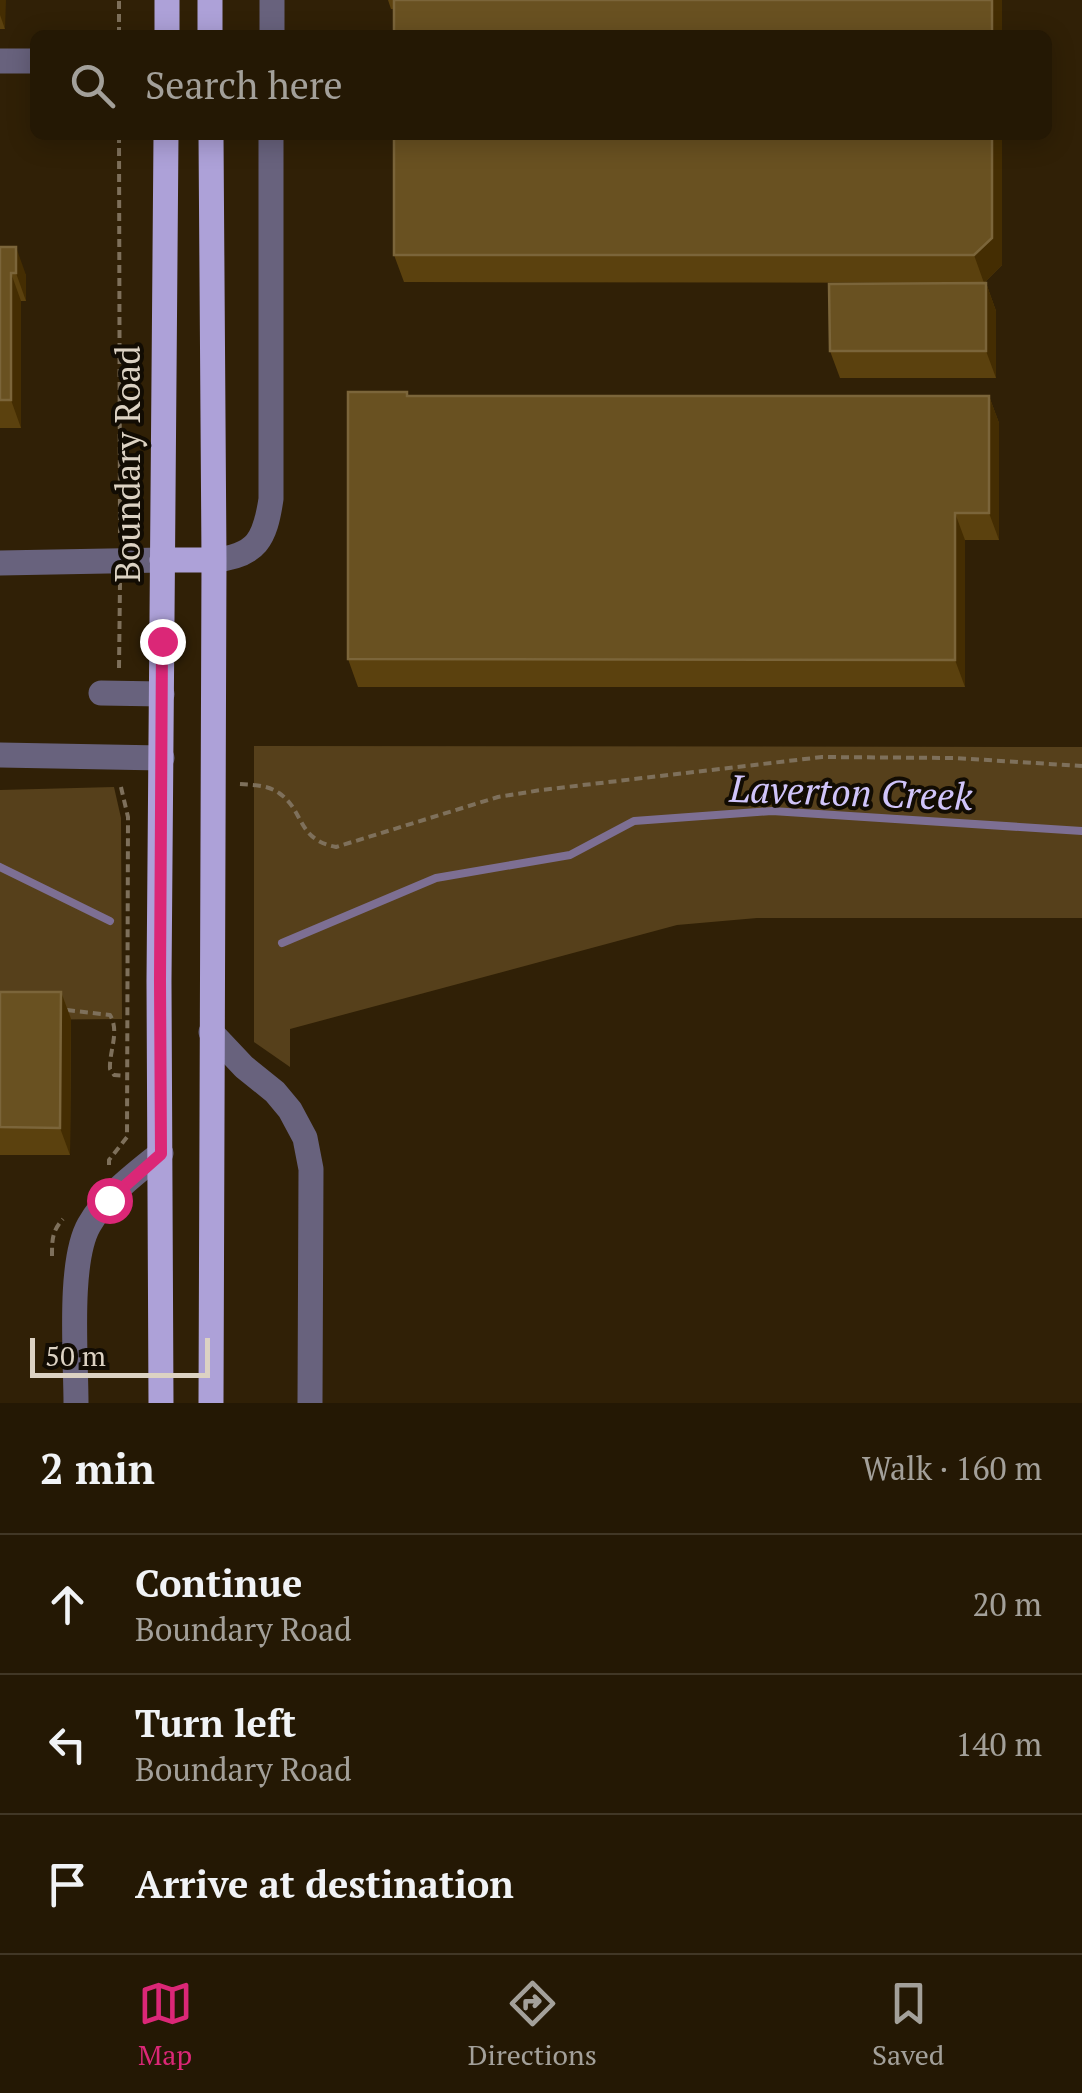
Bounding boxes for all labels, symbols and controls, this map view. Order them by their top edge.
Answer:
search box [30,30,1052,140]
icon: search [65,58,120,113]
text: Search here [145,60,343,110]
street label: Boundary Road [104,345,150,583]
route end [140,619,186,665]
water label: Laverton Creek [728,763,974,821]
route start [87,1178,133,1224]
scale bar [30,1333,210,1378]
text: 50 m [45,1337,106,1374]
text: 2 min [40,1440,155,1496]
text: Walk · 160 m [862,1447,1042,1489]
text: Continue [135,1558,302,1608]
icon: ahead [40,1577,95,1632]
text: 20 m [972,1583,1042,1625]
text: Boundary Road [135,1608,352,1650]
text: Turn left [135,1698,296,1748]
icon: left [40,1717,95,1772]
text: 140 m [955,1723,1042,1765]
text: Boundary Road [135,1748,352,1790]
icon: arrive [40,1857,95,1912]
text: Arrive at destination [135,1859,514,1909]
tab: Map [138,1976,193,2073]
tab: Directions [468,1976,597,2073]
tab: Saved [872,1976,944,2073]

